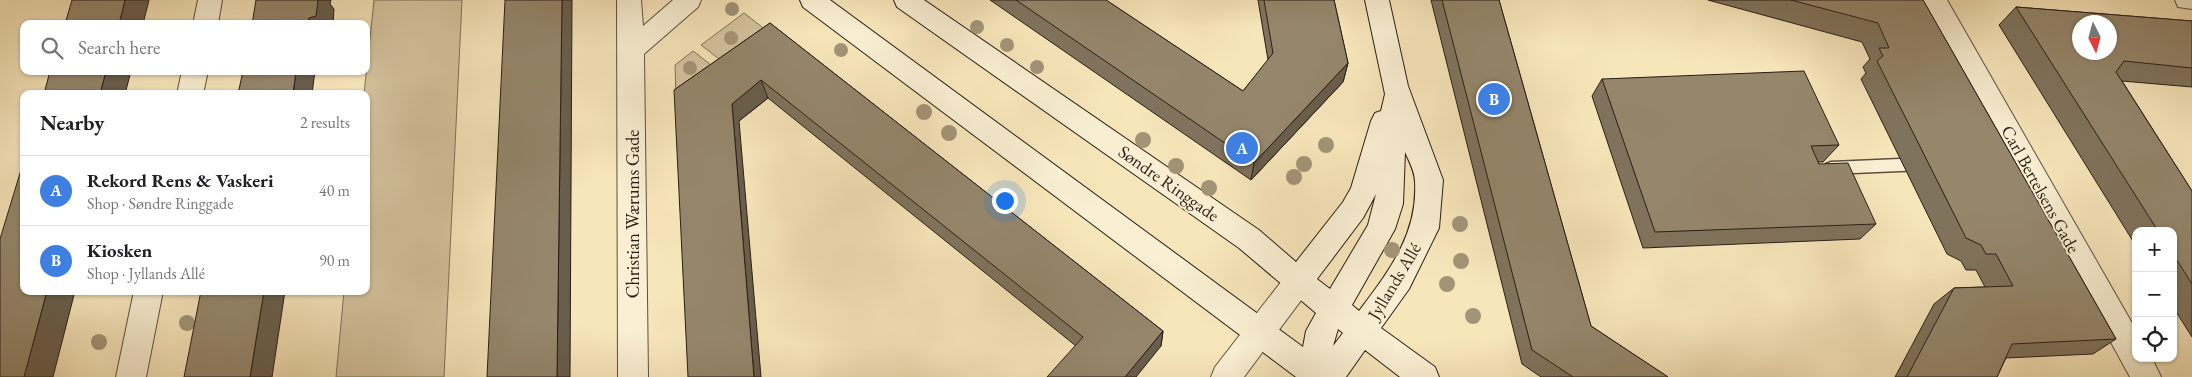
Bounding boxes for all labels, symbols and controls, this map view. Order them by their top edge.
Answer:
north arrow [2072,15,2117,60]
search box [20,20,370,75]
icon: search [38,34,66,62]
text: Search here [78,35,160,60]
pin: B [1478,80,1510,118]
text: Nearby [40,109,104,136]
text: 2 results [300,112,350,133]
street label: Carl Bertelsens Gade [1996,121,2086,257]
pin: A [1226,129,1258,167]
street label: Christian Wærums Gade [621,130,644,298]
street label: Søndre Ringgade [1114,140,1224,226]
text: Rekord Rens & Vaskeri [87,168,274,193]
text: A [50,180,62,201]
text: 40 m [319,180,350,201]
your location [992,188,1018,214]
text: Shop · Søndre Ringgade [87,193,233,214]
map controls [2132,227,2177,362]
button: + [2132,227,2177,272]
text: Kiosken [87,238,152,263]
street label: Jyllands Allé [1361,238,1426,325]
text: B [51,250,61,271]
text: 90 m [319,250,350,271]
text: Shop · Jyllands Allé [87,263,205,284]
button: − [2132,272,2177,317]
button: locate [2132,317,2177,362]

